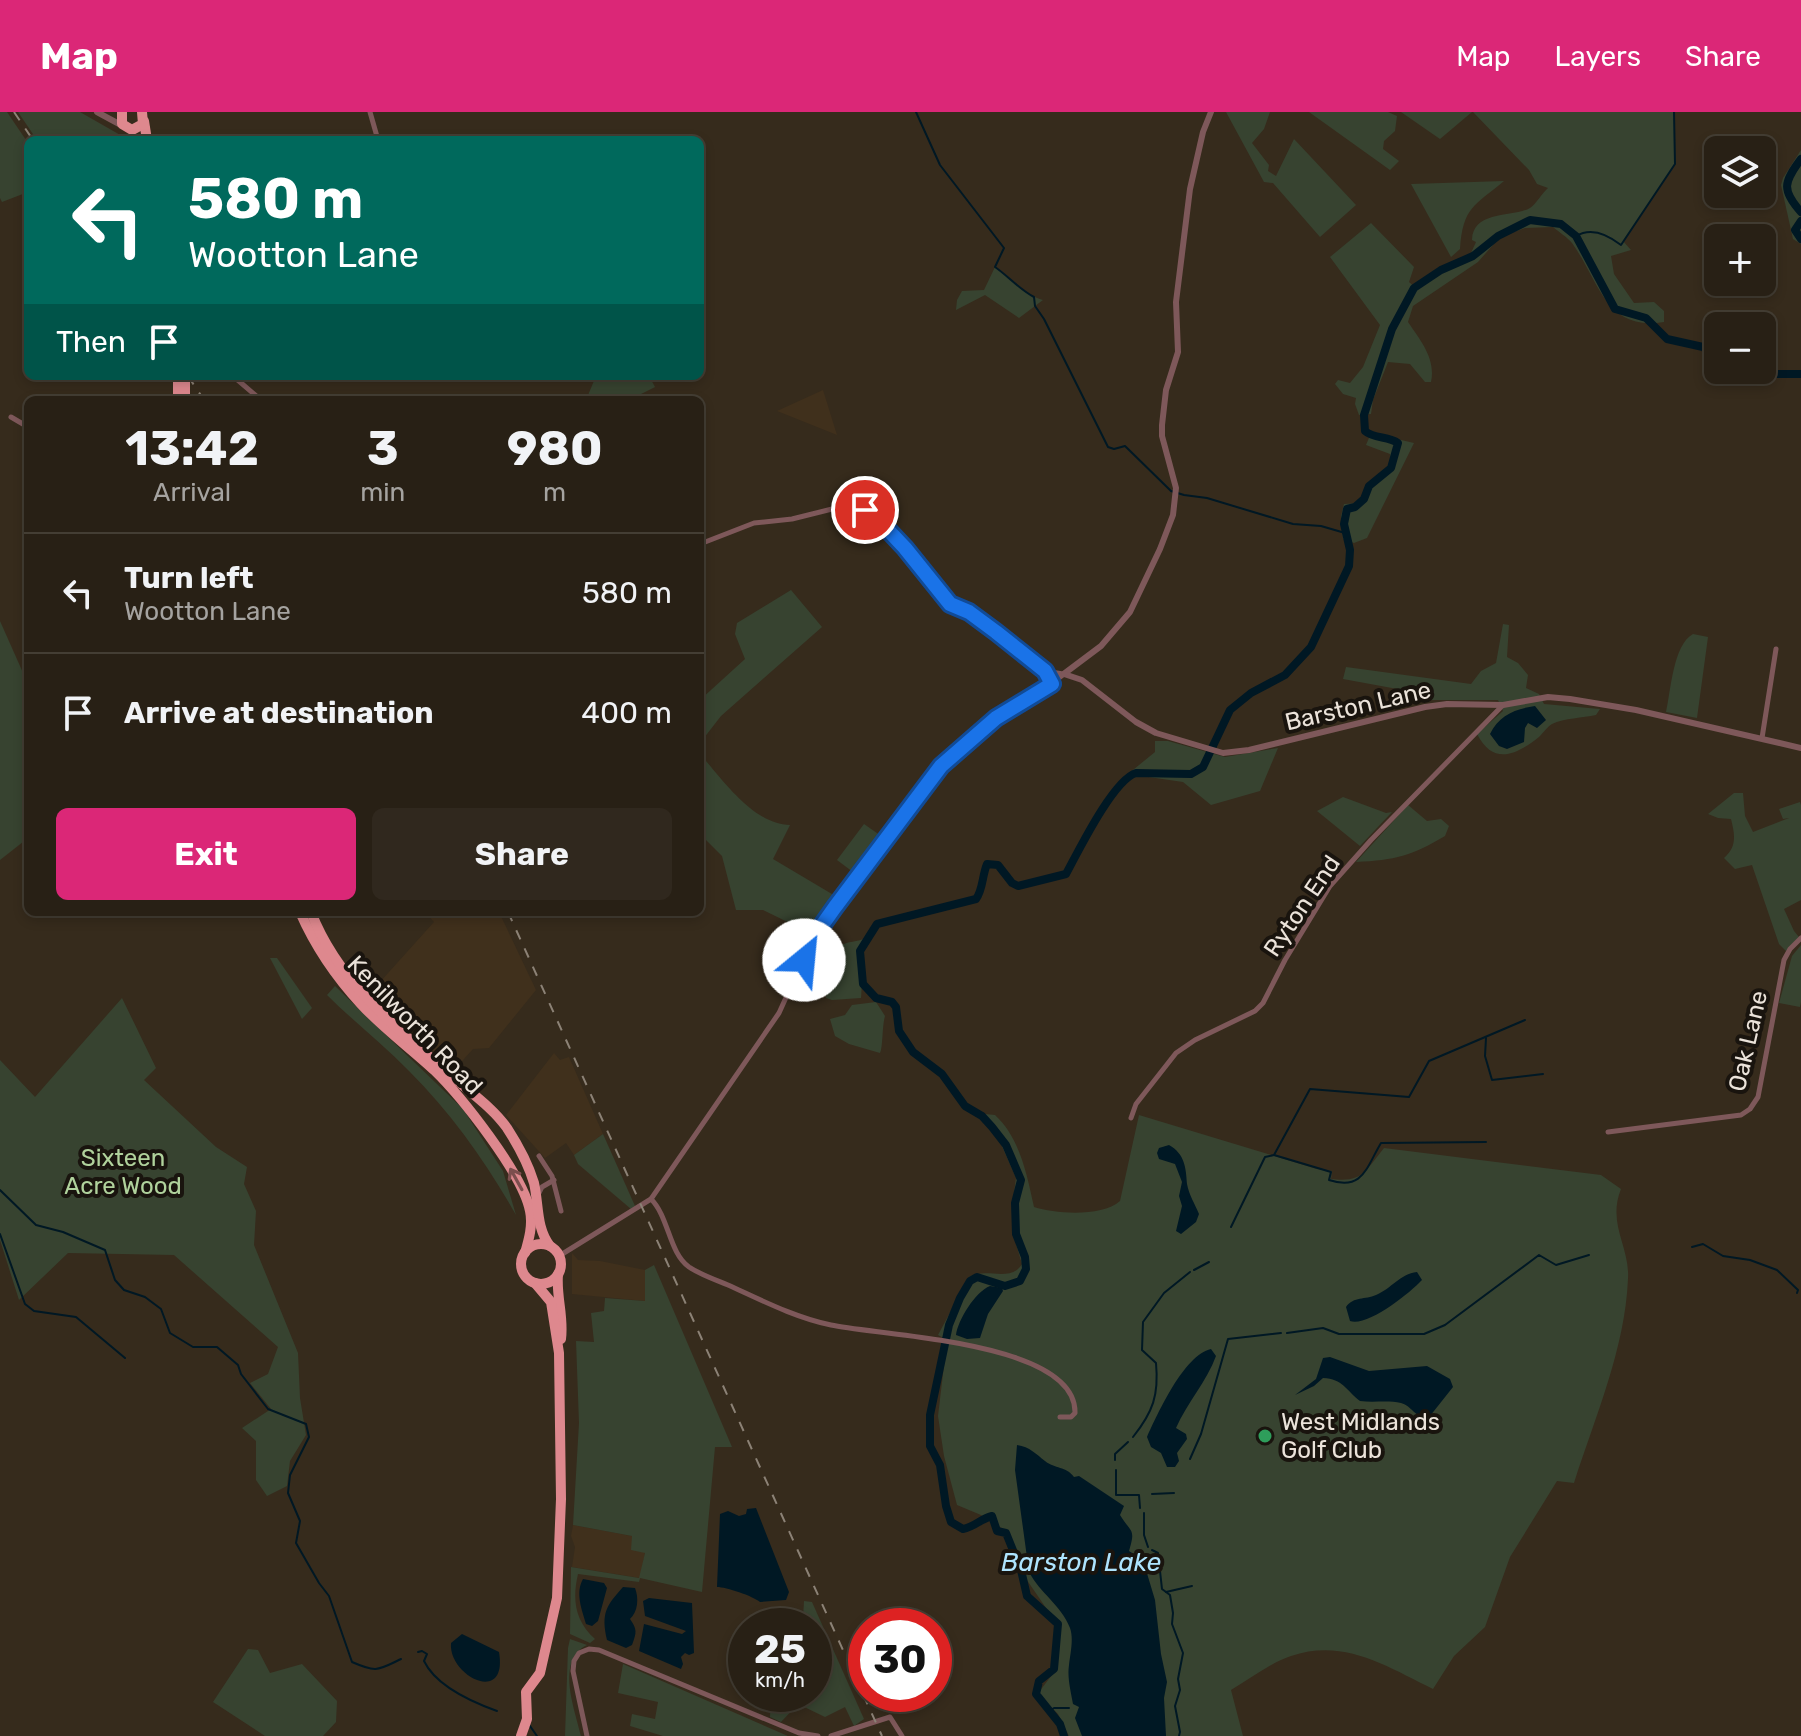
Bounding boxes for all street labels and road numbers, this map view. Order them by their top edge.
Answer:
street label: Barston Lane [1282,676,1434,736]
street label: Ryton End [1258,850,1346,962]
street label: Kenilworth Road [342,950,488,1100]
street label: Oak Lane [1723,988,1773,1094]

